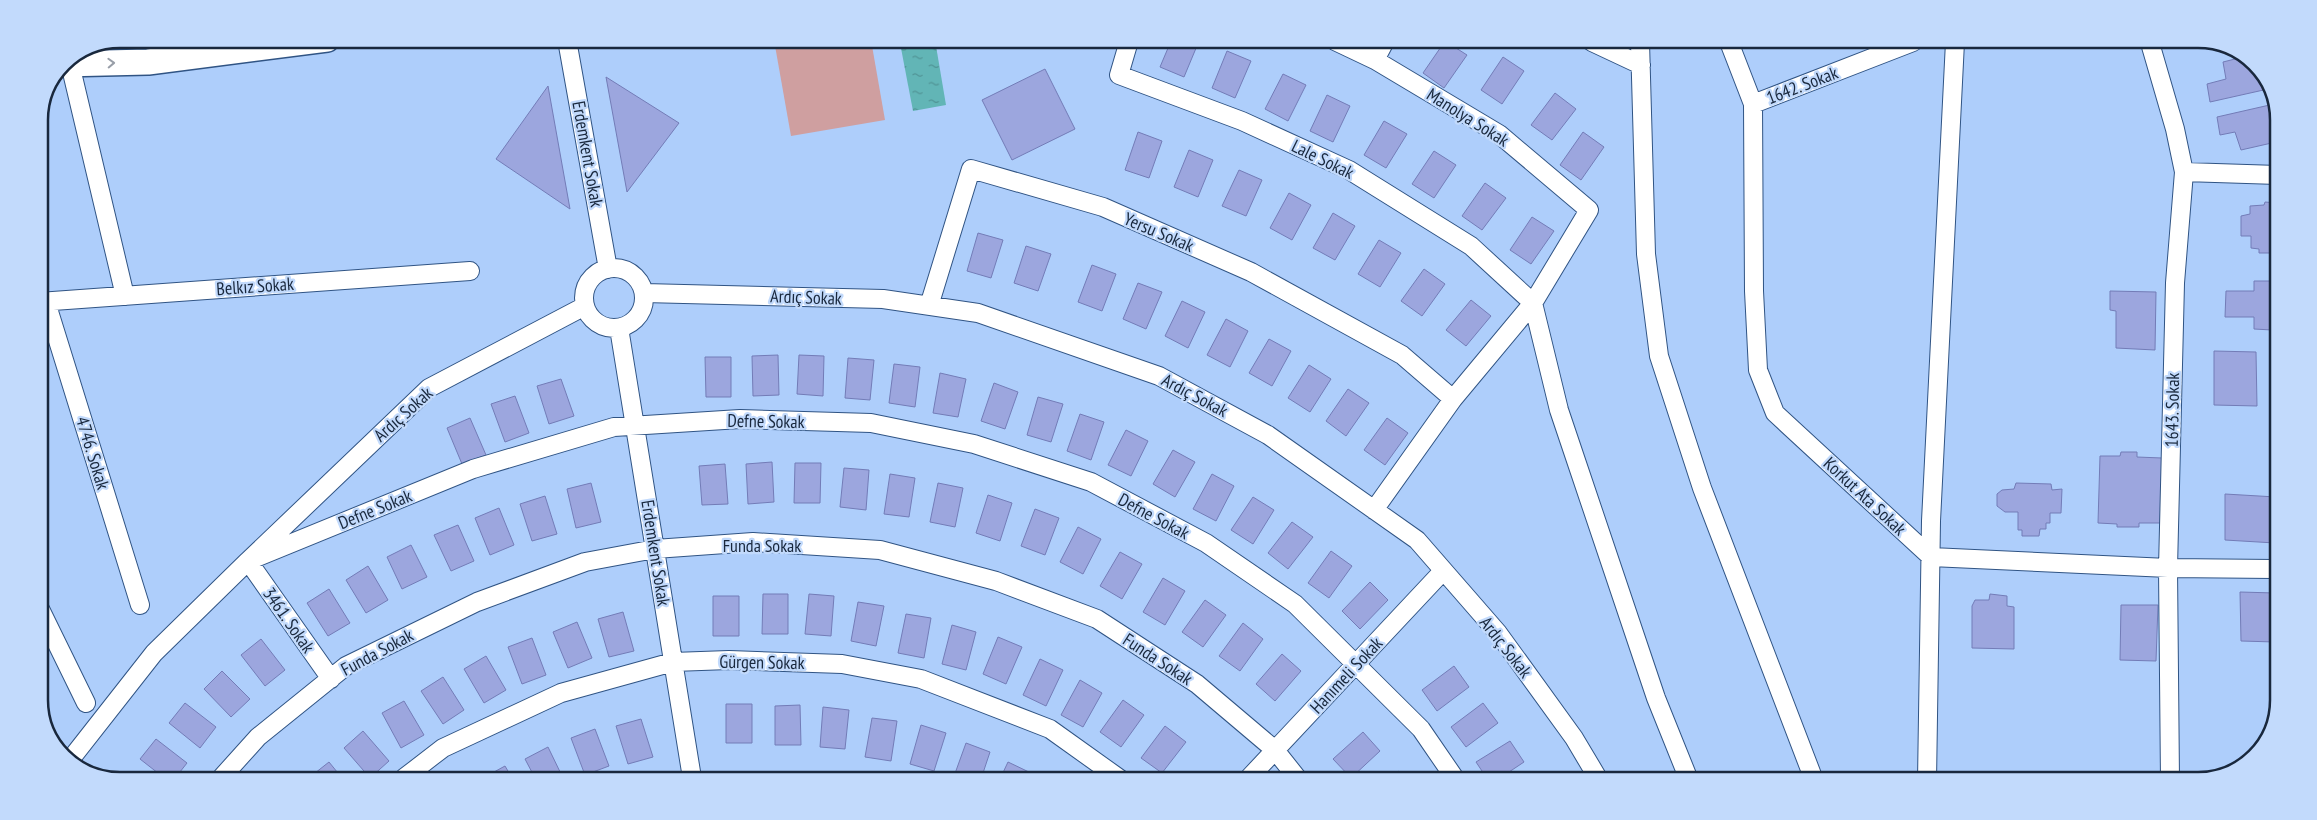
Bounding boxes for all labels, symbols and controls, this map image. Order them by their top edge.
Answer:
one-way arrow [107,57,115,68]
street label: 1642. Sokak [1763,61,1841,109]
street label: Manolya Sokak [1422,83,1514,151]
street label: Erdemkent Sokak [567,99,609,209]
street label: Lale Sokak [1288,134,1358,184]
street label: Yersu Sokak [1121,207,1197,257]
street label: Belkız Sokak [216,272,294,300]
street label: Ardıç Sokak [770,284,842,310]
street label: Ardıç Sokak [1158,368,1232,422]
street label: 1643. Sokak [2160,372,2184,448]
street label: Ardıç Sokak [369,381,437,447]
street label: Defne Sokak [727,409,805,433]
street label: 4746. Sokak [71,414,115,492]
street label: Korkut Ata Sokak [1819,452,1911,540]
street label: Defne Sokak [335,484,415,534]
street label: Defne Sokak [1114,488,1194,544]
street label: Erdemkent Sokak [636,498,676,608]
street label: Funda Sokak [723,534,801,557]
street label: 3461. Sokak [258,583,320,657]
street label: Ardıç Sokak [1475,612,1537,682]
street label: Funda Sokak [337,623,417,681]
street label: Funda Sokak [1119,628,1197,690]
street label: Hanımeli Sokak [1305,632,1387,718]
street label: Gürgen Sokak [719,650,805,674]

